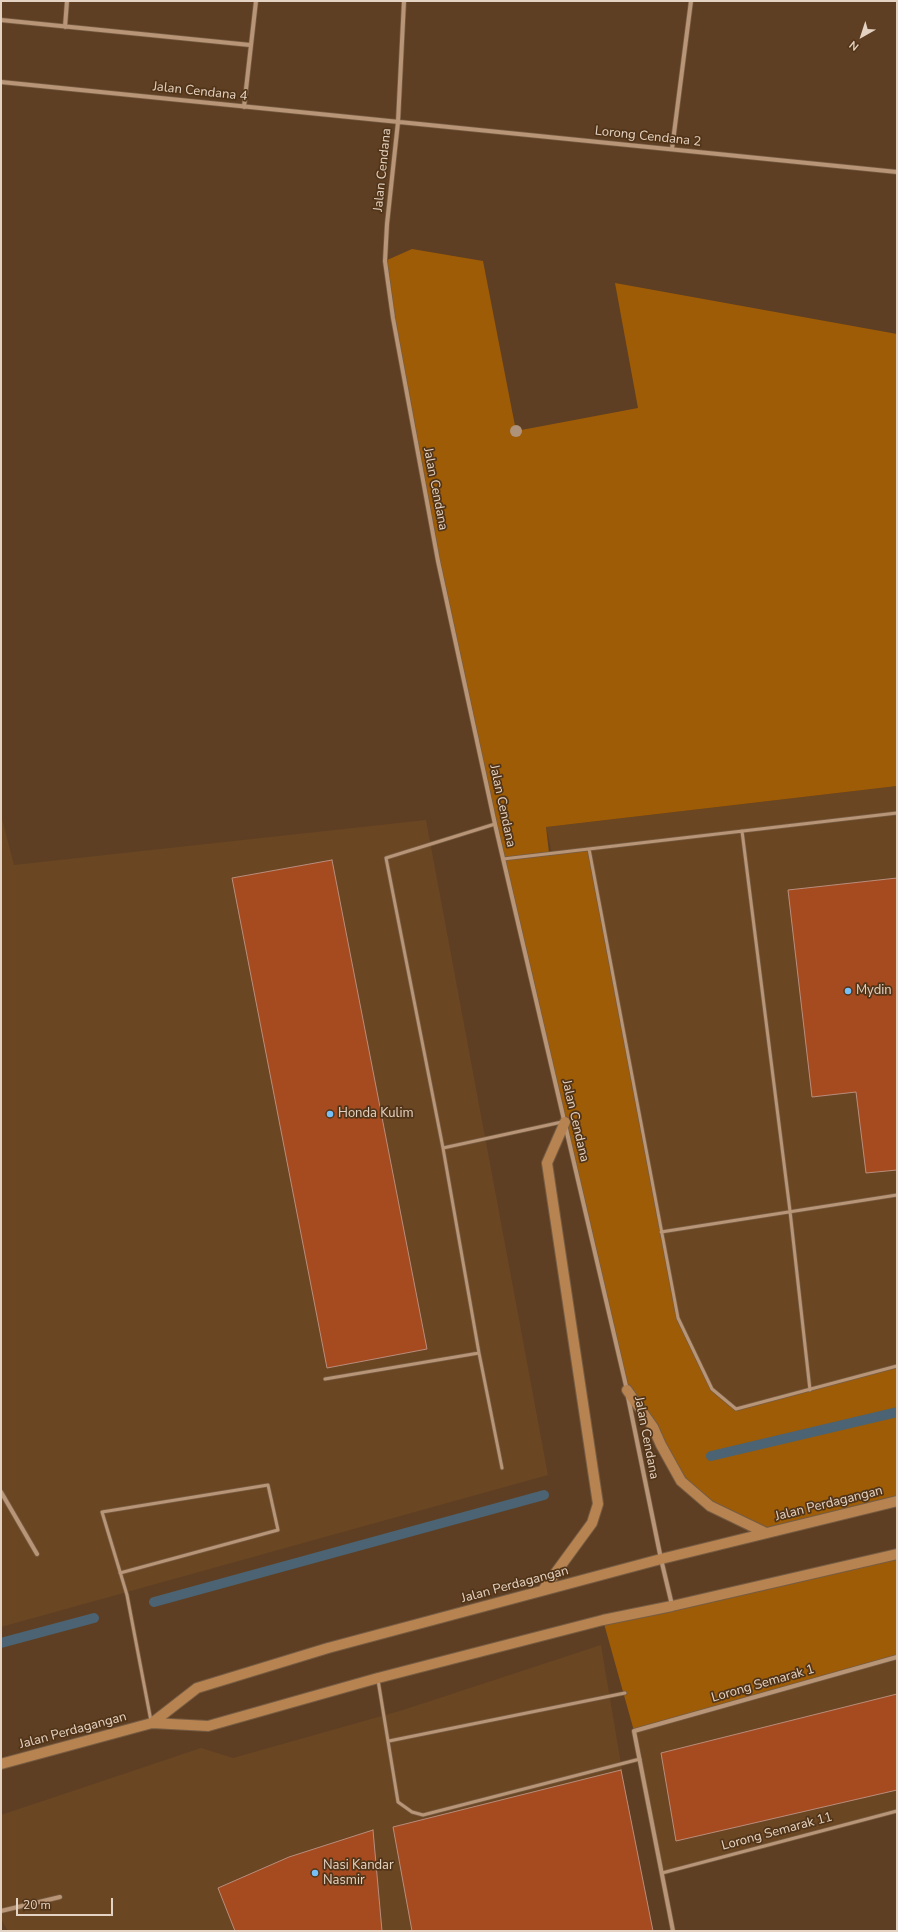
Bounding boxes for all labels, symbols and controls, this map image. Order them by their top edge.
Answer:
north arrow [842,16,882,56]
text: N [846,37,862,54]
street label: Jalan Cendana 4 [152,79,248,105]
street label: Lorong Cendana 2 [594,124,702,150]
street label: Jalan Cendana [371,127,395,213]
street label: Jalan Cendana [419,446,451,532]
street label: Jalan Cendana [486,763,518,849]
place label: Mydin [856,983,892,999]
marker: Mydin [843,986,853,996]
street label: Jalan Cendana [558,1078,592,1164]
place label: Honda Kulim [338,1106,414,1122]
marker: Honda Kulim [325,1109,335,1119]
street label: Jalan Cendana [630,1395,662,1481]
street label: Jalan Perdagangan [774,1483,884,1525]
street label: Jalan Perdagangan [460,1563,570,1607]
street label: Lorong Semarak 1 [710,1662,816,1706]
street label: Jalan Perdagangan [18,1709,128,1753]
street label: Lorong Semarak 11 [720,1810,834,1854]
place label: Nasi Kandar Nasmir [323,1858,394,1889]
marker: Nasi Kandar Nasmir [310,1868,320,1878]
scale bar [18,1890,115,1916]
text: 20 m [23,1897,51,1913]

